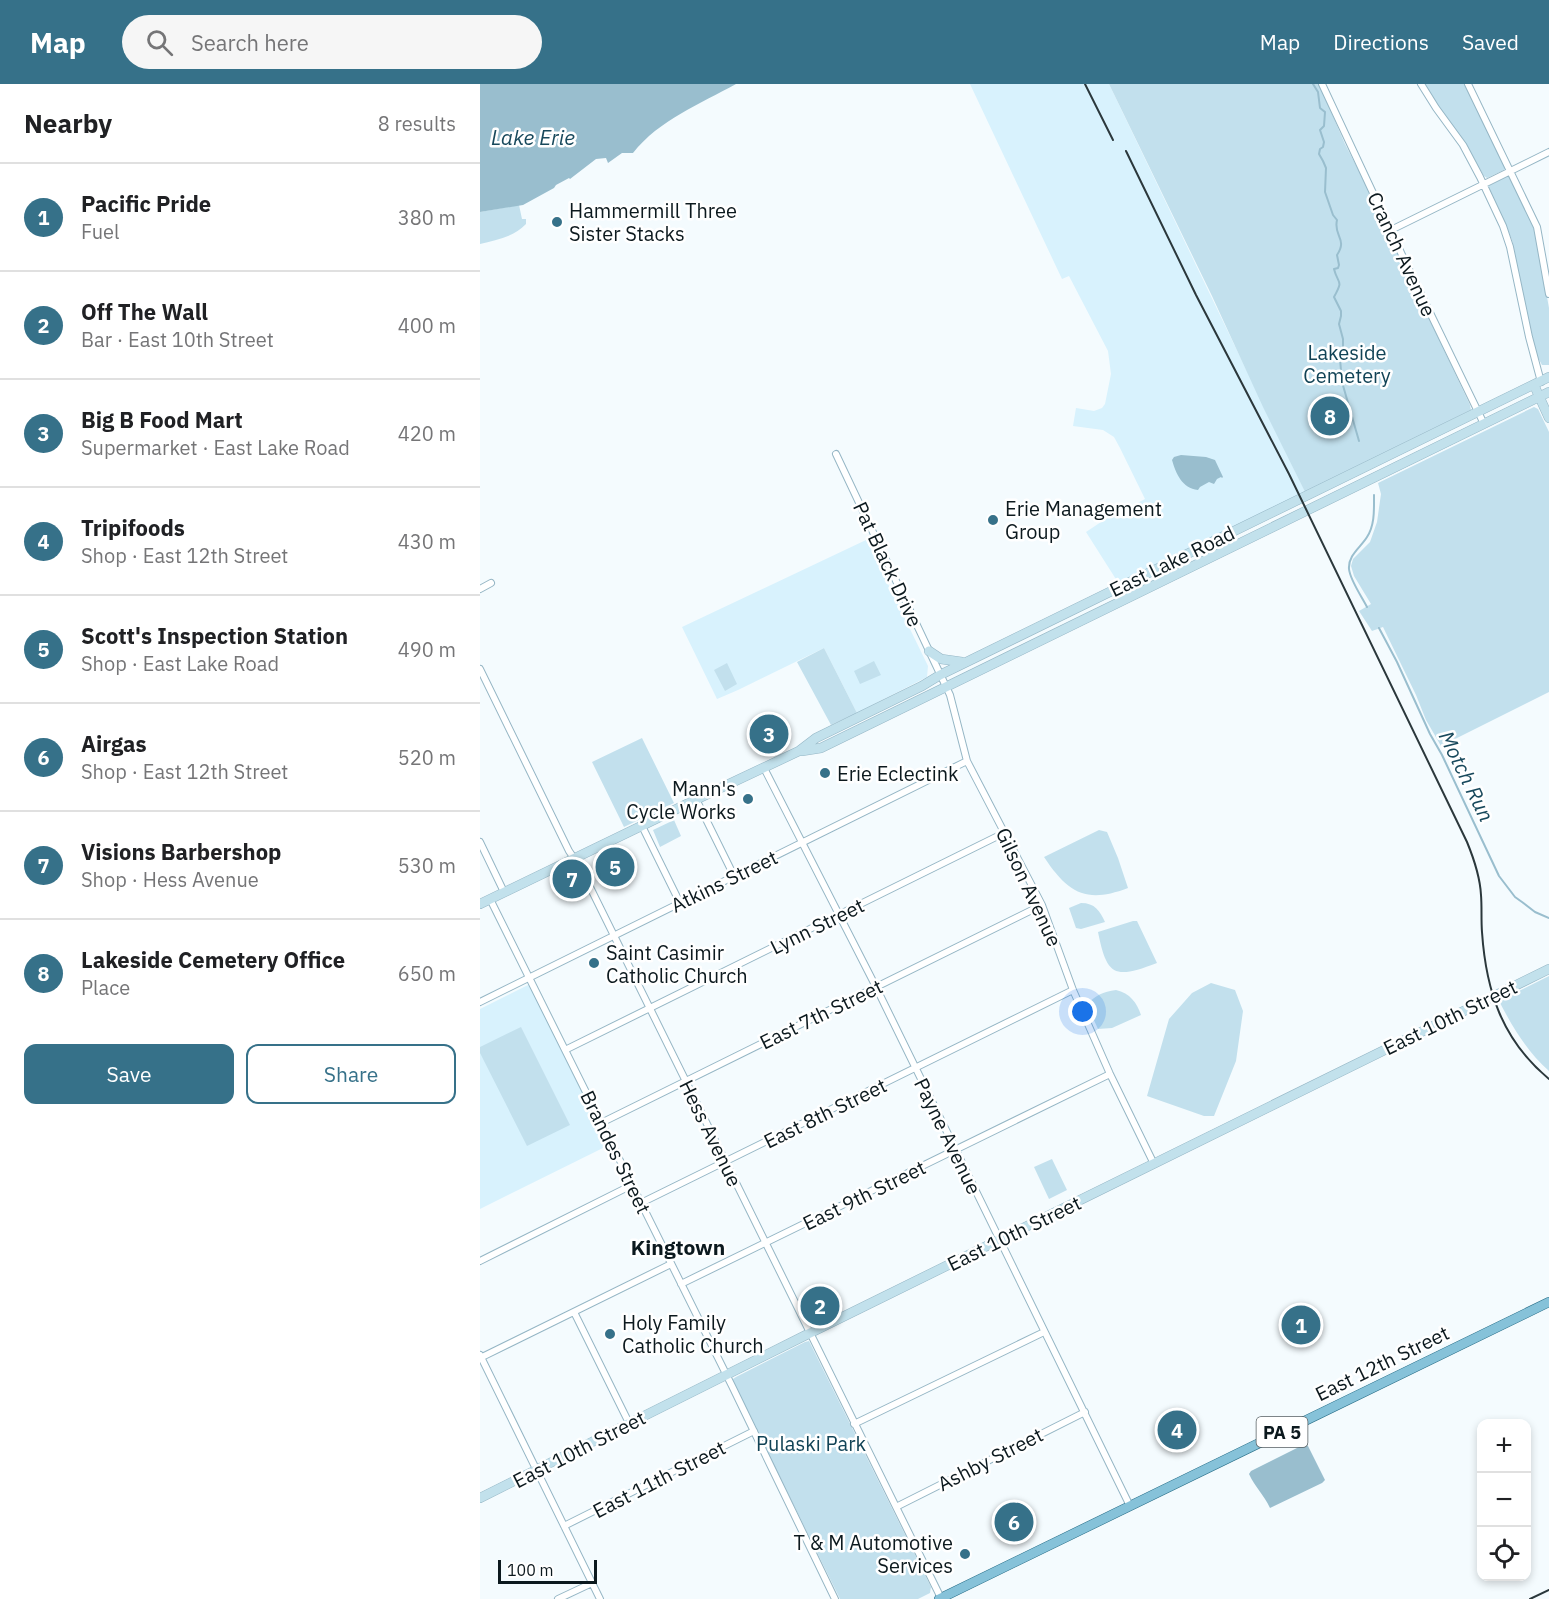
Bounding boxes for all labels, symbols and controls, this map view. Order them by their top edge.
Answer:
search box [122,15,542,69]
text: Map [30,24,86,61]
icon: search [143,26,176,59]
text: Search here [191,28,309,57]
text: Map [1260,28,1300,56]
text: Directions [1333,28,1429,56]
text: Saved [1462,28,1519,56]
text: Nearby [24,106,112,140]
text: 8 results [378,110,456,137]
water label: Lake Erie [491,123,575,151]
street label: Cranch Avenue [1361,187,1443,321]
text: Pacific Pride [81,189,211,218]
place label: Hammermill Three Sister Stacks [569,197,737,247]
text: 1 [38,204,50,231]
text: 380 m [398,204,456,231]
marker: Hammermill Three Sister Stacks [550,215,564,229]
text: Fuel [81,218,119,245]
text: Off The Wall [81,297,208,326]
text: 2 [38,312,50,339]
text: 400 m [398,312,456,339]
text: Bar · East 10th Street [81,326,274,353]
park label: Lakeside Cemetery [1303,339,1391,389]
pin: 8 [1310,394,1350,438]
text: Big B Food Mart [81,405,243,434]
text: 3 [38,420,50,447]
text: 420 m [398,420,456,447]
text: Supermarket · East Lake Road [81,434,350,461]
place label: Erie Management Group [1005,495,1162,545]
street label: Pat Black Drive [847,497,929,631]
text: Tripifoods [81,513,185,542]
marker: Erie Management Group [986,513,1000,527]
street label: East Lake Road [1105,519,1239,603]
text: 4 [38,528,50,555]
text: 430 m [398,528,456,555]
text: Shop · East 12th Street [81,542,288,569]
text: Scott's Inspection Station [81,621,348,650]
text: 5 [38,636,50,663]
text: 490 m [398,636,456,663]
text: Shop · East Lake Road [81,650,279,677]
pin: 3 [750,712,788,756]
water label: Motch Run [1433,726,1501,826]
text: Airgas [81,729,147,758]
text: 6 [38,744,50,771]
text: 520 m [398,744,456,771]
text: Shop · East 12th Street [81,758,288,785]
place label: Erie Eclectink [837,760,959,787]
marker: Erie Eclectink [818,766,832,780]
place label: Mann's Cycle Works [626,775,736,825]
marker: Mann's Cycle Works [741,792,755,806]
street label: Gilson Avenue [990,823,1068,951]
text: Visions Barbershop [81,837,281,866]
street label: Atkins Street [666,843,782,919]
pin: 5 [596,844,634,890]
text: 7 [38,852,50,879]
text: 530 m [398,852,456,879]
pin: 7 [552,856,592,902]
text: Shop · Hess Avenue [81,866,259,893]
street label: Lynn Street [765,892,869,960]
place label: Saint Casimir Catholic Church [606,939,748,989]
text: Lakeside Cemetery Office [81,945,345,974]
marker: Saint Casimir Catholic Church [587,956,601,970]
text: 8 [38,960,50,987]
text: 650 m [398,960,456,987]
street label: East 7th Street [755,973,887,1055]
street label: East 10th Street [1379,973,1521,1061]
text: Place [81,974,130,1001]
your location [1068,997,1097,1026]
button: Save [24,1044,234,1104]
button: Share [246,1044,456,1104]
street label: East 8th Street [759,1072,891,1154]
street label: Payne Avenue [908,1073,988,1199]
street label: Hess Avenue [673,1075,749,1191]
street label: Brandes Street [574,1086,658,1218]
street label: East 9th Street [798,1154,930,1236]
street label: East 10th Street [943,1189,1085,1277]
district label: Kingtown [631,1233,725,1261]
pin: 2 [800,1284,840,1328]
pin: 1 [1282,1302,1320,1348]
place label: Holy Family Catholic Church [622,1309,764,1359]
street label: East 12th Street [1311,1319,1453,1407]
marker: Holy Family Catholic Church [603,1327,617,1341]
street label: East 10th Street [508,1404,650,1494]
pin: 4 [1158,1408,1196,1452]
road number: PA 5 [1256,1417,1308,1447]
map controls [1477,1419,1531,1581]
button: + [1477,1419,1531,1473]
street label: Ashby Street [933,1421,1047,1497]
park label: Pulaski Park [756,1430,866,1457]
street label: East 11th Street [588,1434,730,1524]
button: − [1477,1473,1531,1527]
pin: 6 [994,1500,1034,1544]
button: locate [1477,1527,1531,1581]
place label: T & M Automotive Services [794,1529,953,1579]
marker: T & M Automotive Services [958,1547,972,1561]
scale bar [498,1557,597,1584]
text: 100 m [507,1560,554,1580]

